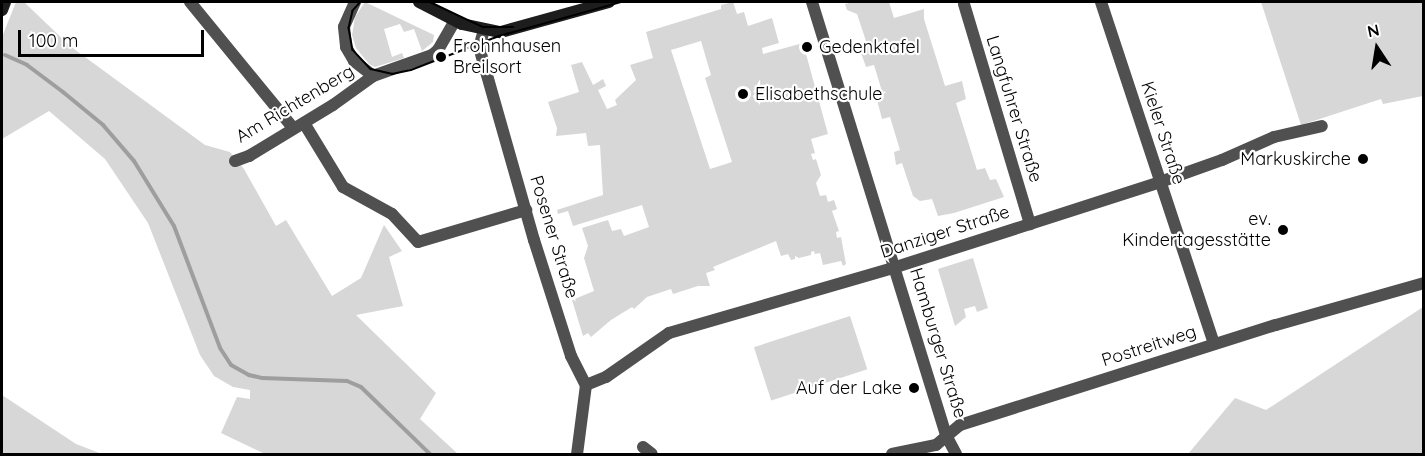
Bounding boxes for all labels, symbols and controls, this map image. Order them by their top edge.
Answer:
scale bar [21,18,207,56]
north arrow [1347,18,1407,78]
text: N [1365,19,1381,41]
text: 100 m [29,29,78,52]
street label: Langfuhrer Straße [981,33,1047,185]
place label: Frohnhausen Breilsort [453,36,561,78]
place label: Gedenktafel [819,36,920,58]
marker: Gedenktafel [800,40,814,54]
marker: Frohnhausen Breilsort [434,50,448,64]
street label: Am Richtenberg [232,60,358,148]
street label: Kieler Straße [1136,79,1190,187]
place label: Elisabethschule [755,83,882,105]
marker: Elisabethschule [736,87,750,101]
place label: Markuskirche [1240,148,1351,170]
marker: Markuskirche [1356,152,1370,166]
street label: Posener Straße [525,173,583,301]
street label: Danziger Straße [878,201,1012,263]
place label: ev. Kindertagesstätte [1122,209,1271,252]
marker: ev. Kindertagesstätte [1276,223,1290,237]
street label: Hamburger Straße [905,265,971,421]
street label: Postreitweg [1099,321,1199,371]
place label: Auf der Lake [796,377,902,399]
marker: Auf der Lake [907,381,921,395]

